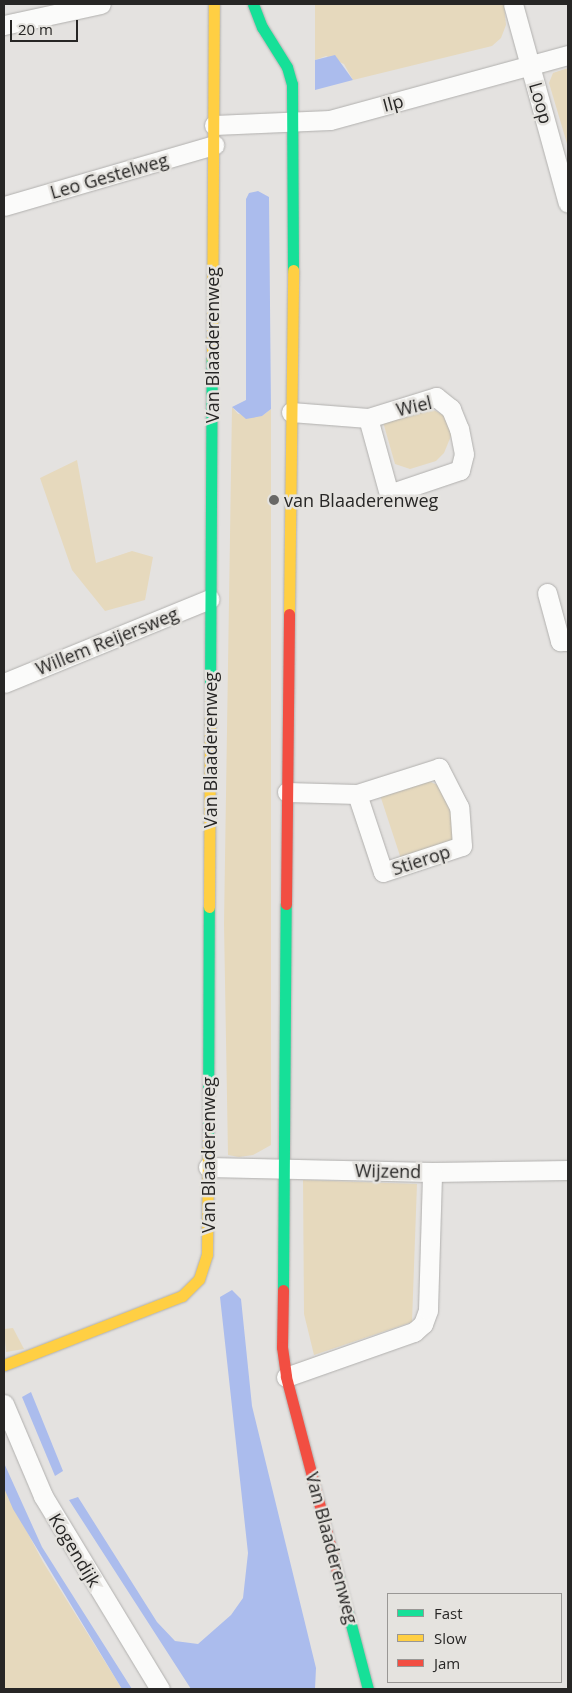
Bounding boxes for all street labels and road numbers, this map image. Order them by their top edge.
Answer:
street label: Loop [525,80,557,126]
street label: Ilp [380,90,406,116]
street label: Leo Gestelweg [48,149,170,203]
street label: Van Blaaderenweg [201,267,223,423]
street label: Wiel [394,391,434,421]
street label: Willem Reijersweg [33,603,181,679]
street label: Van Blaaderenweg [199,672,221,828]
street label: Stierop [389,840,453,880]
street label: Van Blaaderenweg [197,1077,219,1233]
street label: Wijzend [355,1160,421,1182]
street label: Van Blaaderenweg [301,1470,363,1626]
street label: Kogendijk [45,1509,105,1591]

